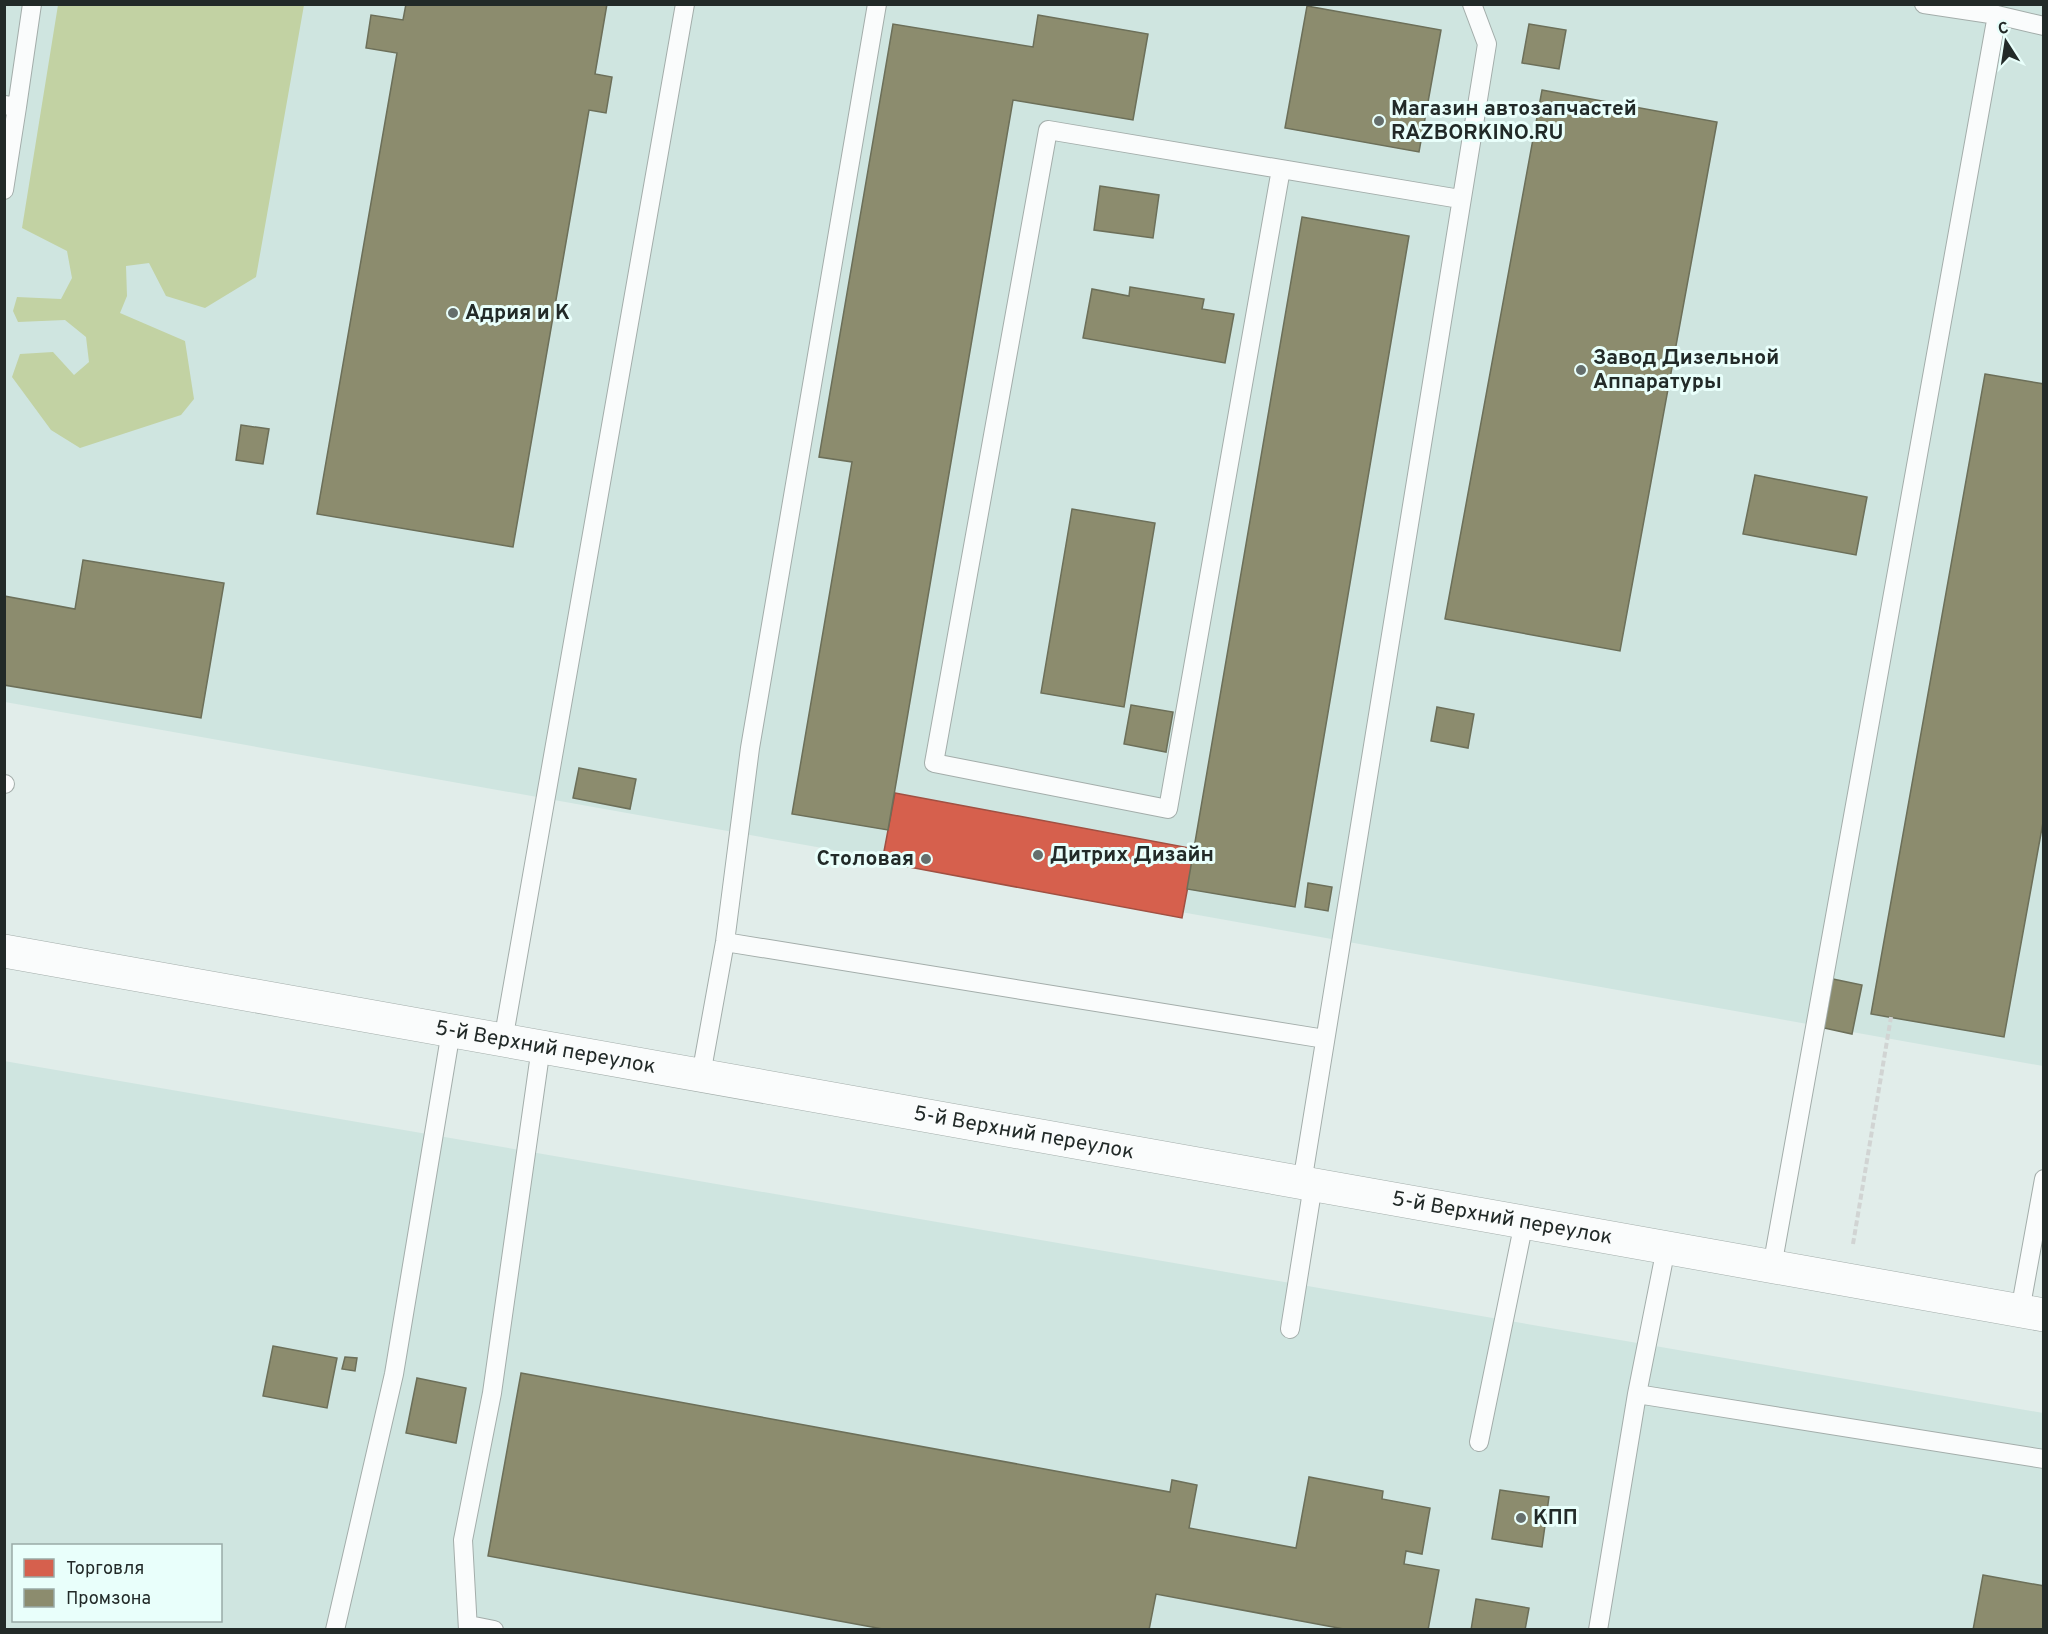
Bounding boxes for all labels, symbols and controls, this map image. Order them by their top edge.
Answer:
north arrow [1976,12,2036,72]
text: С [1996,18,2010,40]
place label: Магазин автозапчастей RAZBORKINO.RU [1391,96,1637,147]
marker: Магазин автозапчастей RAZBORKINO.RU [1372,114,1386,128]
place label: Адрия и К [465,300,570,327]
marker: Адрия и К [446,306,460,320]
place label: Завод Дизельной Аппаратуры [1593,345,1779,396]
marker: Завод Дизельной Аппаратуры [1574,363,1588,377]
place label: Дитрих Дизайн [1050,842,1214,869]
place label: Столовая [817,846,914,873]
marker: Дитрих Дизайн [1031,848,1045,862]
marker: Столовая [919,852,933,866]
street label: 5-й Верхний переулок [433,1015,658,1081]
street label: 5-й Верхний переулок [911,1100,1136,1166]
street label: 5-й Верхний переулок [1390,1185,1615,1251]
place label: КПП [1533,1505,1578,1532]
marker: КПП [1514,1511,1528,1525]
legend [12,1544,222,1622]
text: Торговля [66,1558,144,1581]
text: Промзона [66,1588,151,1611]

